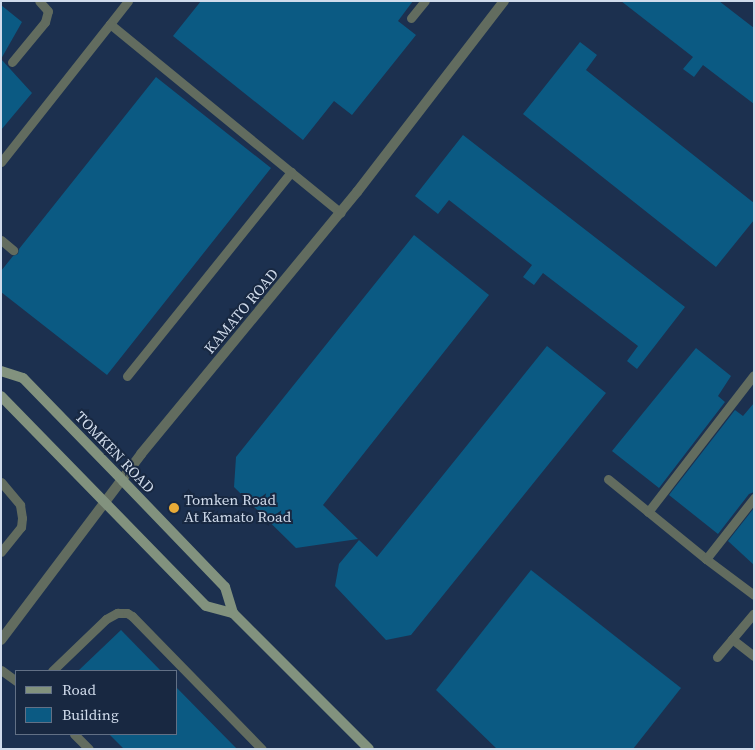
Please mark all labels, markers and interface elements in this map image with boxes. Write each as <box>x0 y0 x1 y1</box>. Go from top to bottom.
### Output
street label: KAMATO ROAD <box>200 265 282 357</box>
street label: TOMKEN ROAD <box>72 408 158 496</box>
place label: Tomken Road At Kamato Road <box>184 490 291 525</box>
marker: Tomken Road At Kamato Road <box>168 502 180 514</box>
legend <box>15 670 178 735</box>
text: Road <box>62 679 96 700</box>
text: Building <box>62 704 119 725</box>

